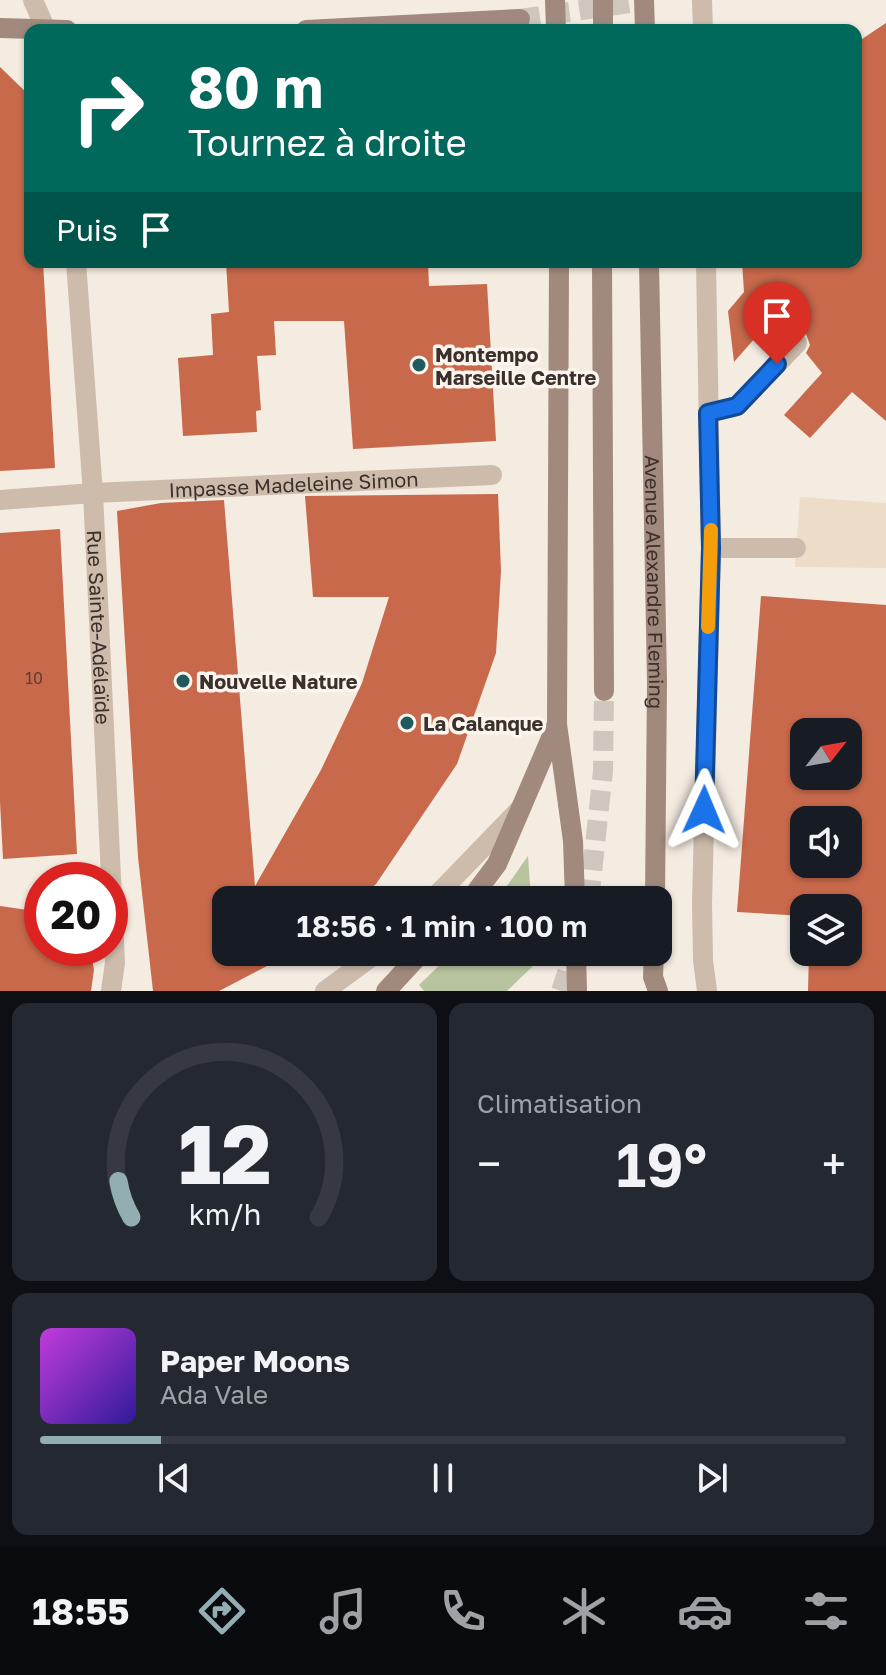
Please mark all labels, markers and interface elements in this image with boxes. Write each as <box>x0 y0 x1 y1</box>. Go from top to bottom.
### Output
text: 80 m <box>188 53 323 120</box>
icon: right <box>56 56 160 160</box>
text: Tournez à droite <box>188 121 467 164</box>
icon: arrive <box>134 208 178 252</box>
text: Puis <box>56 212 118 248</box>
pin <box>743 282 811 364</box>
icon: arrive <box>755 294 799 338</box>
place label: Montempo Marseille Centre <box>435 342 596 389</box>
marker: Montempo Marseille Centre <box>410 356 428 374</box>
street label: Avenue Alexandre Fleming <box>641 455 669 709</box>
street label: Impasse Madeleine Simon <box>168 466 419 502</box>
street label: Rue Sainte-Adélaïde <box>83 529 116 725</box>
house number: 10 <box>25 668 43 688</box>
place label: Nouvelle Nature <box>199 669 358 693</box>
marker: Nouvelle Nature <box>174 672 192 690</box>
place label: La Calanque <box>423 711 544 735</box>
marker: La Calanque <box>398 714 416 732</box>
north arrow <box>790 718 862 790</box>
map controls <box>790 718 862 966</box>
position arrow <box>662 768 746 852</box>
button: sound <box>790 806 862 878</box>
speed limit sign: 20 <box>24 862 128 966</box>
button: layers <box>790 894 862 966</box>
text: 18:56 · 1 min · 100 m <box>297 908 587 944</box>
text: Climatisation <box>477 1088 642 1119</box>
text: 12 <box>178 1102 271 1202</box>
text: 19° <box>616 1128 707 1200</box>
text: − <box>477 1137 501 1190</box>
text: + <box>822 1137 846 1190</box>
text: km/h <box>188 1197 261 1231</box>
text: Paper Moons <box>160 1343 350 1379</box>
text: Ada Vale <box>160 1379 268 1410</box>
icon: previous <box>152 1456 196 1500</box>
icon: pause <box>421 1456 465 1500</box>
icon: next <box>690 1456 734 1500</box>
icon: directions <box>194 1583 250 1639</box>
icon: music <box>315 1583 371 1639</box>
icon: phone <box>435 1583 491 1639</box>
icon: climate <box>556 1583 612 1639</box>
icon: car <box>677 1583 733 1639</box>
icon: filters <box>798 1583 854 1639</box>
text: 18:55 <box>32 1590 129 1633</box>

